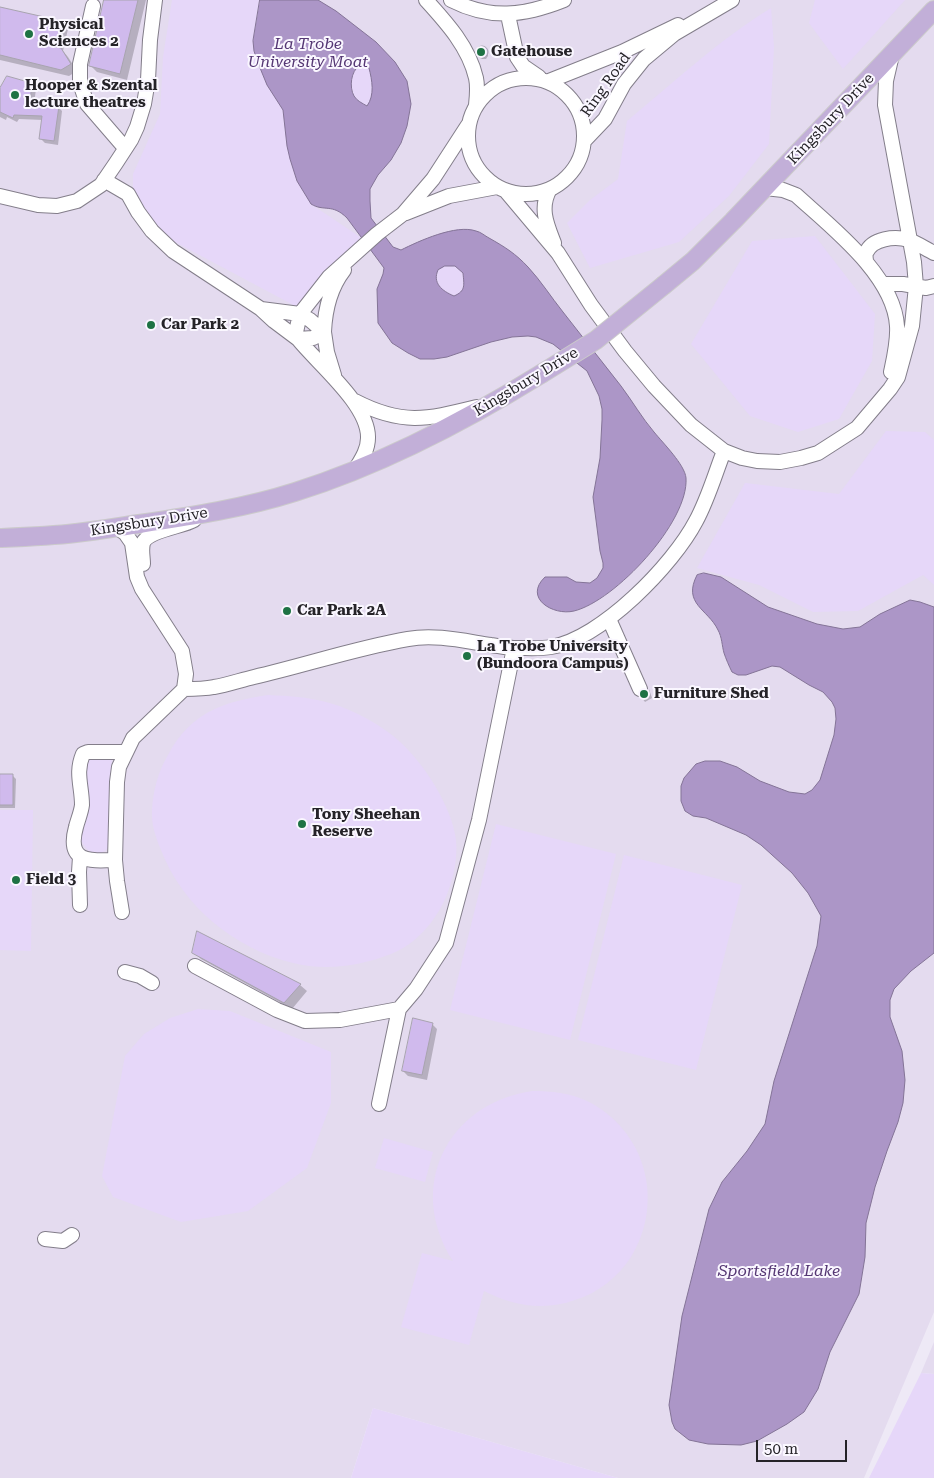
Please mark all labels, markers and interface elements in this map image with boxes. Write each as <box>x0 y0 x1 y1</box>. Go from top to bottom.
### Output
place label: Physical Sciences 2 <box>39 16 119 51</box>
marker: Physical Sciences 2 <box>23 28 35 40</box>
water label: La Trobe University Moat <box>248 34 368 72</box>
place label: Gatehouse <box>491 43 572 61</box>
marker: Gatehouse <box>475 46 487 58</box>
street label: Ring Road <box>577 50 635 120</box>
street label: Kingsbury Drive <box>784 70 878 168</box>
place label: Hooper & Szental lecture theatres <box>25 77 157 112</box>
marker: Hooper & Szental lecture theatres <box>9 89 21 101</box>
place label: Car Park 2 <box>161 316 239 334</box>
marker: Car Park 2 <box>145 319 157 331</box>
street label: Kingsbury Drive <box>471 344 581 420</box>
street label: Kingsbury Drive <box>89 504 209 540</box>
place label: Car Park 2A <box>297 602 386 620</box>
marker: Car Park 2A <box>281 605 293 617</box>
place label: La Trobe University (Bundoora Campus) <box>477 638 629 673</box>
marker: La Trobe University (Bundoora Campus) <box>461 650 473 662</box>
place label: Furniture Shed <box>654 685 769 703</box>
marker: Furniture Shed <box>638 688 650 700</box>
place label: Tony Sheehan Reserve <box>312 806 420 841</box>
marker: Tony Sheehan Reserve <box>296 818 308 830</box>
place label: Field 3 <box>26 871 76 889</box>
marker: Field 3 <box>10 874 22 886</box>
water label: Sportsfield Lake <box>718 1261 840 1281</box>
scale bar <box>759 1430 850 1462</box>
text: 50 m <box>764 1440 798 1458</box>

